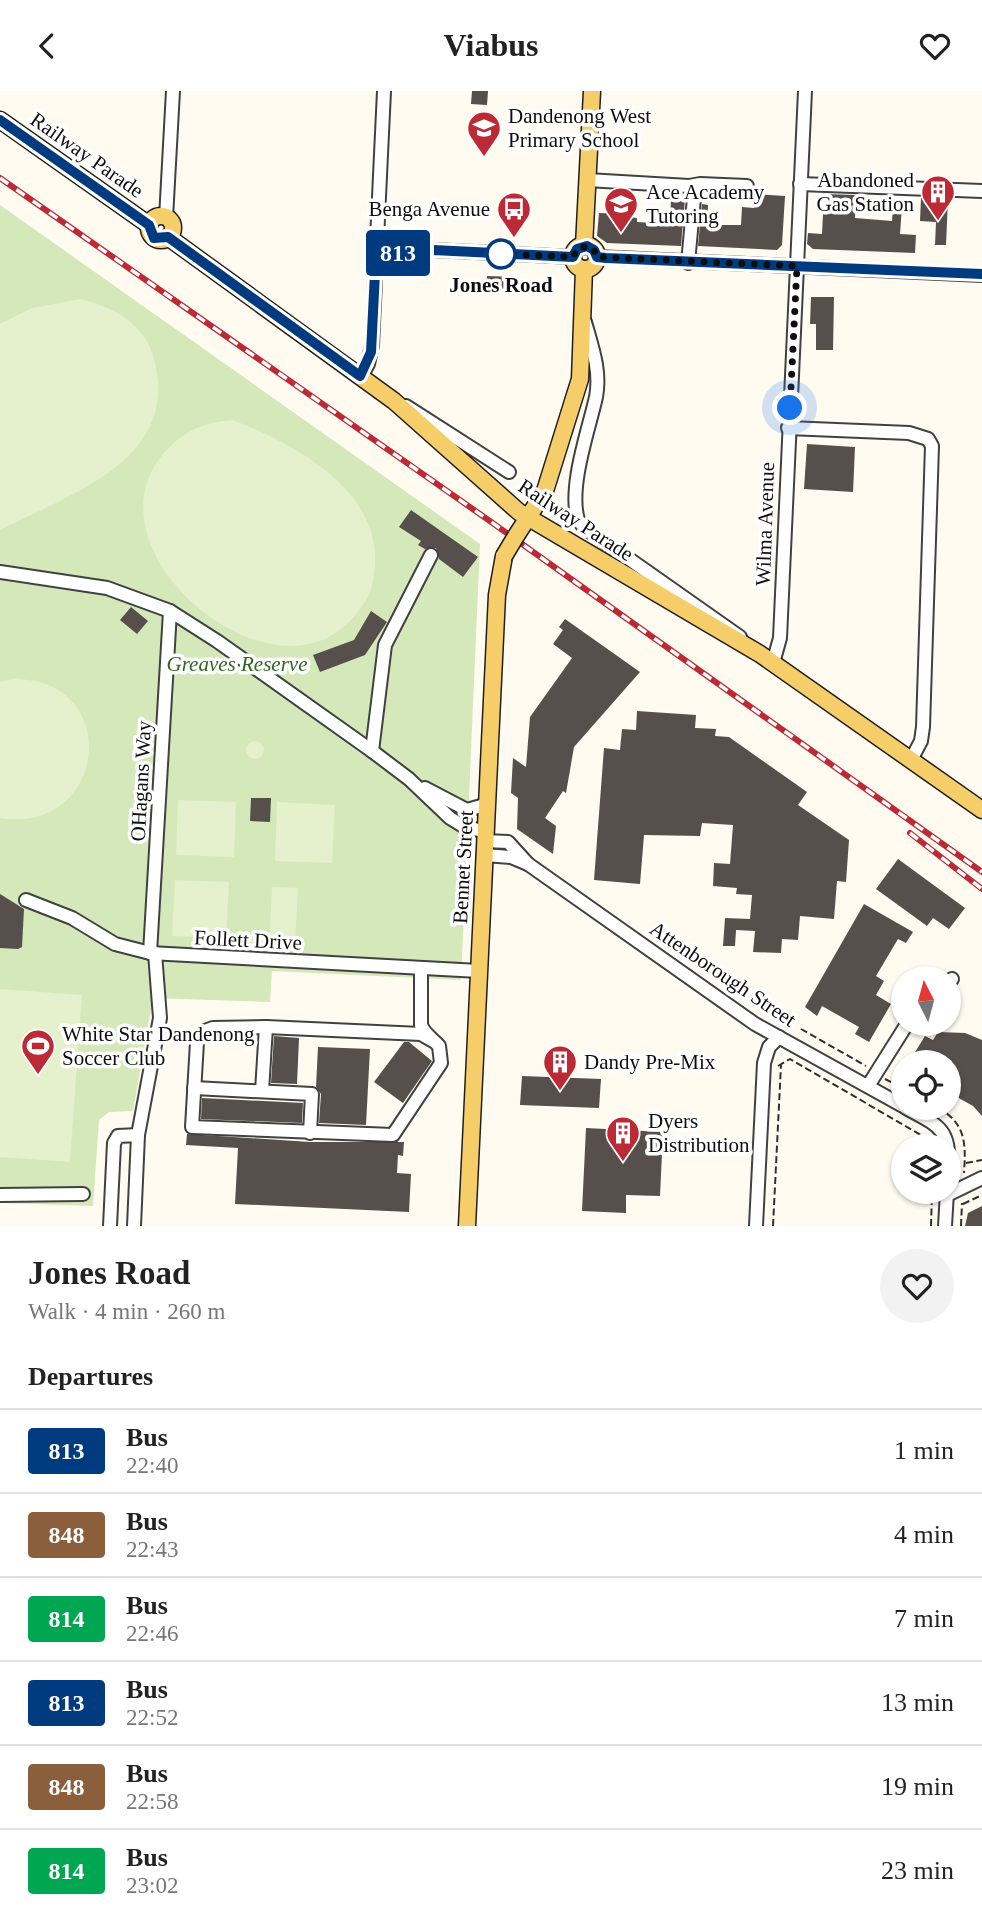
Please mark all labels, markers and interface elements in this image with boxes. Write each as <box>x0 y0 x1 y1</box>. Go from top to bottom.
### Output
icon: back <box>28 27 66 65</box>
text: Viabus <box>444 27 538 63</box>
icon: heart <box>916 27 954 65</box>
place label: Dandenong West Primary School <box>508 104 651 152</box>
street label: Railway Parade <box>26 107 148 203</box>
school or university icon: Dandenong West Primary School <box>465 109 503 158</box>
place label: Abandoned Gas Station <box>817 168 914 216</box>
building icon: Abandoned Gas Station <box>919 173 957 222</box>
place label: Ace Academy Tutoring <box>646 180 765 228</box>
school or university icon: Ace Academy Tutoring <box>602 185 640 234</box>
bus stop icon: Benga Avenue <box>495 190 533 239</box>
place label: Benga Avenue <box>369 197 490 221</box>
line badge: 813 <box>358 230 438 276</box>
marker: Jones Road <box>486 239 516 269</box>
text: 813 <box>380 240 416 266</box>
place label: Jones Road <box>449 273 553 297</box>
your location <box>772 390 807 425</box>
street label: Wilma Avenue <box>751 462 779 586</box>
street label: Railway Parade <box>514 474 638 566</box>
park label: Greaves Reserve <box>167 652 307 676</box>
street label: OHagans Way <box>126 719 156 842</box>
street label: Bennet Street <box>448 809 478 924</box>
street label: Attenborough Street <box>645 916 801 1032</box>
street label: Follett Drive <box>193 925 303 955</box>
north arrow <box>891 966 961 1036</box>
map controls <box>891 966 961 1204</box>
place label: White Star Dandenong Soccer Club <box>62 1022 255 1070</box>
sports icon: White Star Dandenong Soccer Club <box>19 1027 57 1076</box>
building icon: Dandy Pre-Mix <box>541 1043 579 1092</box>
place label: Dandy Pre-Mix <box>584 1050 716 1074</box>
button: locate <box>891 1050 961 1120</box>
place label: Dyers Distribution <box>648 1109 750 1157</box>
building icon: Dyers Distribution <box>604 1114 642 1163</box>
button: layers <box>891 1134 961 1204</box>
button: heart <box>880 1249 954 1323</box>
text: Jones Road <box>28 1255 190 1291</box>
text: Walk · 4 min · 260 m <box>28 1299 225 1324</box>
text: Departures <box>28 1362 153 1391</box>
text: Bus <box>126 1423 168 1452</box>
text: 1 min <box>894 1436 954 1465</box>
text: 813 <box>49 1438 85 1464</box>
text: 22:40 <box>126 1453 178 1478</box>
text: Bus <box>126 1507 168 1536</box>
text: 4 min <box>894 1520 954 1549</box>
text: 848 <box>49 1522 85 1548</box>
text: 22:43 <box>126 1537 178 1562</box>
text: Bus <box>126 1591 168 1620</box>
text: 7 min <box>894 1604 954 1633</box>
text: 814 <box>49 1606 85 1632</box>
text: 22:46 <box>126 1621 178 1646</box>
text: Bus <box>126 1675 168 1704</box>
text: 13 min <box>881 1688 954 1717</box>
text: 813 <box>49 1690 85 1716</box>
text: 22:52 <box>126 1705 178 1730</box>
text: Bus <box>126 1759 168 1788</box>
text: 19 min <box>881 1772 954 1801</box>
text: 848 <box>49 1774 85 1800</box>
text: 22:58 <box>126 1789 178 1814</box>
text: Bus <box>126 1843 168 1872</box>
text: 23 min <box>881 1856 954 1885</box>
text: 814 <box>49 1858 85 1884</box>
text: 23:02 <box>126 1873 178 1898</box>

